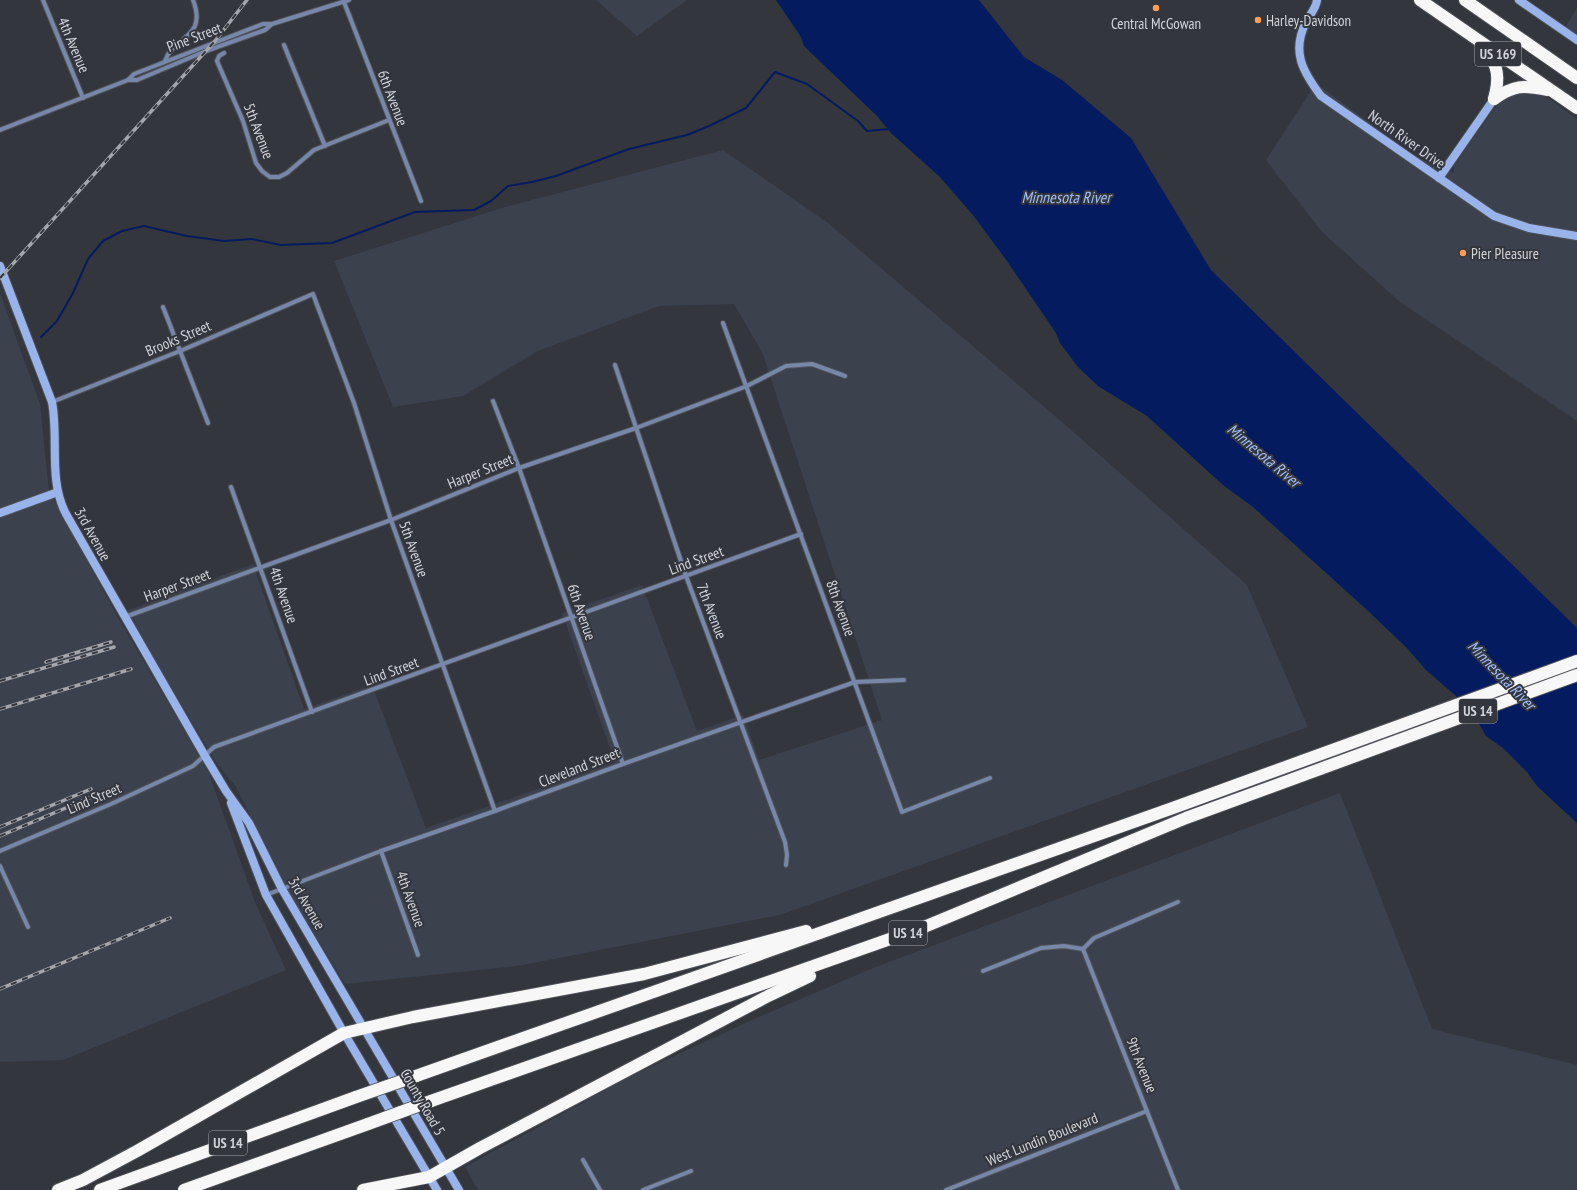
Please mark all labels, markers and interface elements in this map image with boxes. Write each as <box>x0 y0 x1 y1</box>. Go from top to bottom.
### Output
marker: Central McGowan <box>1151 3 1161 13</box>
place label: Harley-Davidson <box>1266 11 1351 30</box>
place label: Central McGowan <box>1111 14 1201 33</box>
street label: 4th Avenue <box>54 15 94 75</box>
marker: Harley-Davidson <box>1253 15 1263 25</box>
street label: Pine Street <box>164 18 224 56</box>
road number: US 169 <box>1475 42 1521 66</box>
street label: 6th Avenue <box>374 67 412 129</box>
street label: 5th Avenue <box>240 100 278 162</box>
street label: North River Drive <box>1365 105 1449 173</box>
water label: Minnesota River <box>1021 187 1113 207</box>
place label: Pier Pleasure <box>1471 244 1539 263</box>
marker: Pier Pleasure <box>1458 248 1468 258</box>
street label: Brooks Street <box>142 316 214 360</box>
water label: Minnesota River <box>1223 419 1307 493</box>
street label: Harper Street <box>444 449 516 493</box>
street label: 3rd Avenue <box>71 504 115 564</box>
street label: 5th Avenue <box>395 518 433 580</box>
street label: Lind Street <box>666 541 726 579</box>
street label: Harper Street <box>141 564 213 606</box>
street label: 4th Avenue <box>266 564 302 626</box>
street label: 8th Avenue <box>822 577 860 639</box>
street label: 7th Avenue <box>693 580 731 642</box>
street label: 6th Avenue <box>564 581 600 643</box>
water label: Minnesota River <box>1464 636 1542 716</box>
street label: Lind Street <box>361 652 421 690</box>
road number: US 14 <box>1459 699 1497 723</box>
street label: Cleveland Street <box>536 743 622 791</box>
street label: Lind Street <box>64 778 124 818</box>
street label: 4th Avenue <box>392 868 430 930</box>
street label: 3rd Avenue <box>284 873 330 933</box>
road number: US 14 <box>889 921 927 945</box>
street label: 9th Avenue <box>1122 1034 1162 1096</box>
street label: County Road 5 <box>396 1065 450 1139</box>
street label: West Lundin Boulevard <box>983 1108 1101 1170</box>
road number: US 14 <box>209 1131 247 1155</box>

